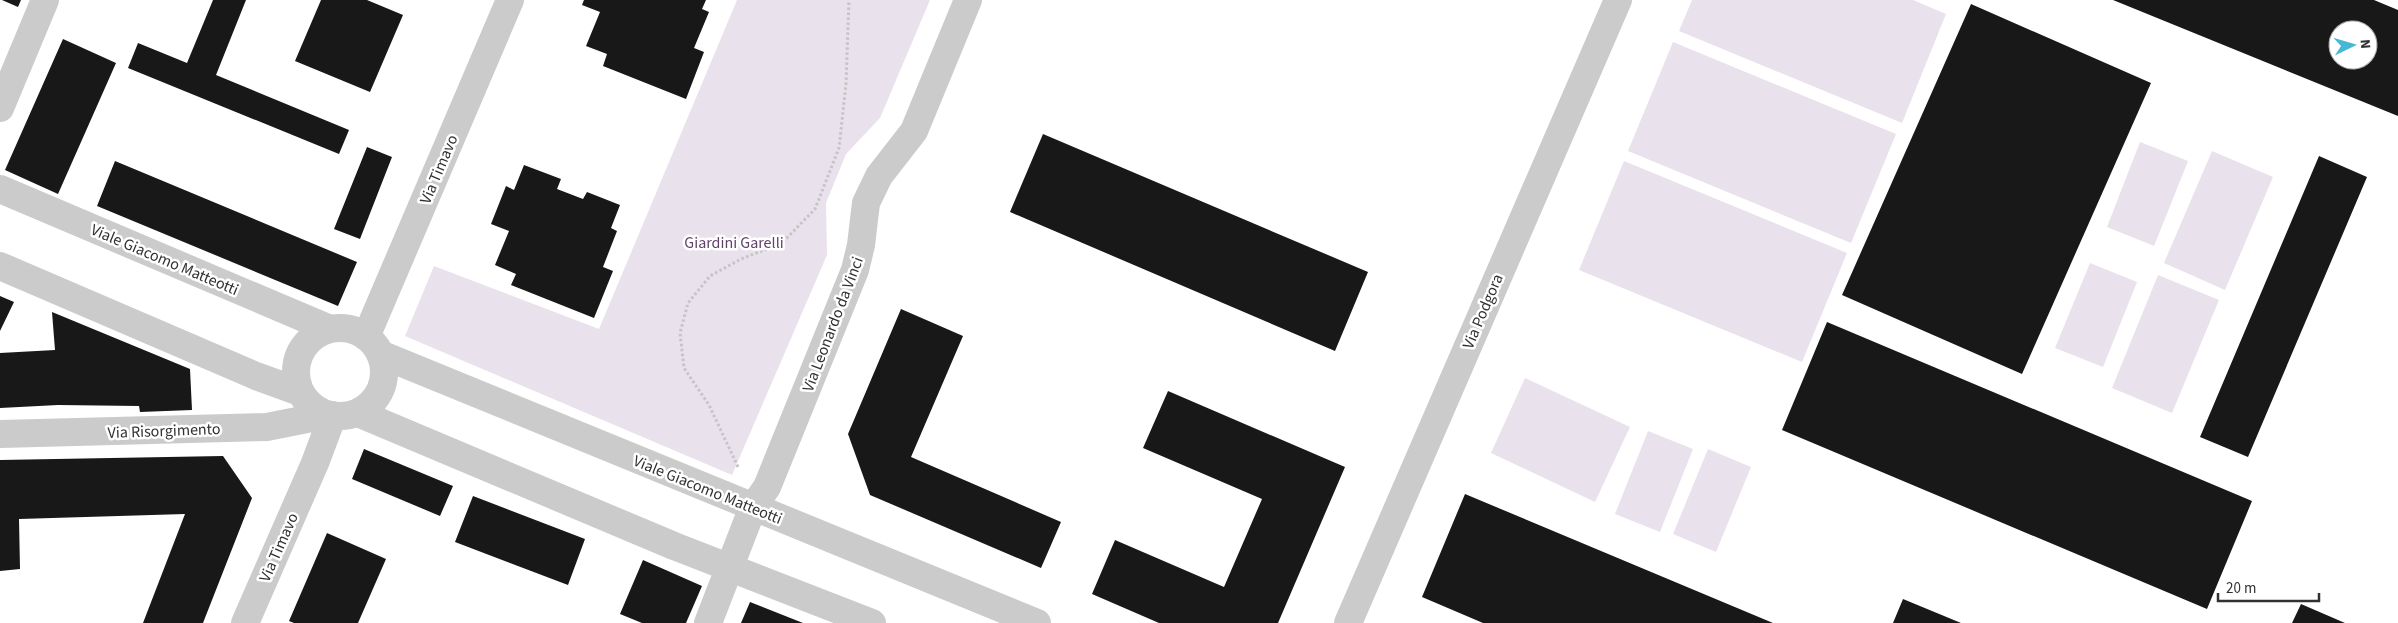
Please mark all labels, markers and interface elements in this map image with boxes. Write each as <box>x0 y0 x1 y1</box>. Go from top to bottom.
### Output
north arrow <box>2328 20 2378 70</box>
text: N <box>2355 38 2375 49</box>
street label: Via Timavo <box>414 131 463 207</box>
street label: Viale Giacomo Matteotti <box>87 219 242 301</box>
park label: Giardini Garelli <box>684 232 784 254</box>
street label: Via Leonardo da Vinci <box>797 254 869 395</box>
street label: Via Podgora <box>1457 271 1509 352</box>
street label: Via Risorgimento <box>107 418 221 444</box>
street label: Viale Giacomo Matteotti <box>630 450 785 530</box>
street label: Via Timavo <box>254 509 304 585</box>
scale bar <box>2218 570 2319 602</box>
text: 20 m <box>2226 578 2256 599</box>

